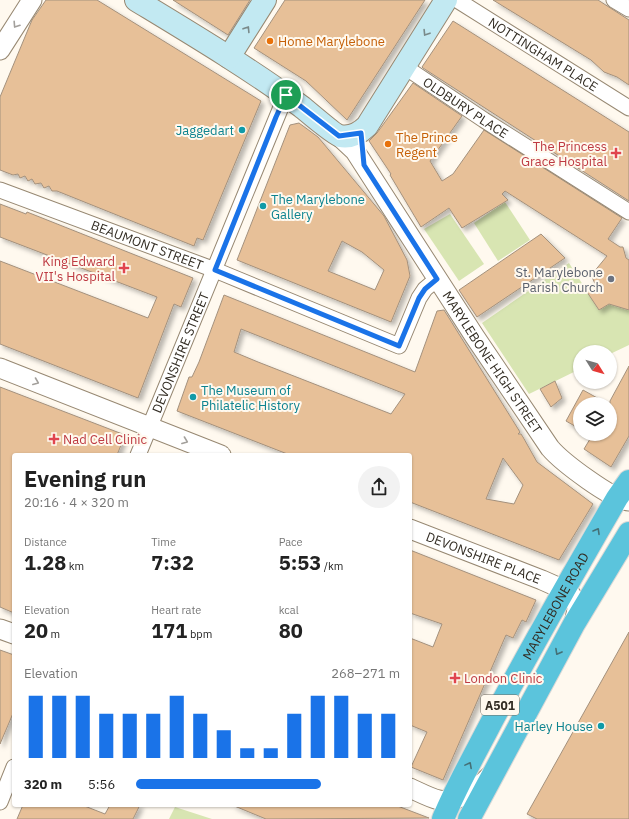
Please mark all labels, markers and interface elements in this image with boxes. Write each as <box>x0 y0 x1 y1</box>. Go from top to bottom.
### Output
street label: NOTTINGHAM PLACE <box>485 13 601 95</box>
one-way arrow <box>13 21 21 28</box>
one-way arrow <box>242 26 249 33</box>
one-way arrow <box>423 29 430 36</box>
place label: Home Marylebone <box>278 33 385 50</box>
marker: Home Marylebone <box>265 36 275 46</box>
street label: OLDBURY PLACE <box>420 73 512 142</box>
pin <box>269 78 303 112</box>
icon: arrive <box>275 84 297 106</box>
place label: Jaggedart <box>176 122 234 139</box>
marker: Jaggedart <box>237 125 247 135</box>
place label: The Prince Regent <box>396 129 458 161</box>
place label: The Princess Grace Hospital <box>521 138 607 170</box>
marker: The Prince Regent <box>383 139 393 149</box>
marker: The Princess Grace Hospital <box>610 147 622 159</box>
place label: The Marylebone Gallery <box>271 191 365 223</box>
marker: The Marylebone Gallery <box>258 201 268 211</box>
street label: BEAUMONT STREET <box>89 216 206 274</box>
place label: King Edward VII's Hospital <box>36 253 115 285</box>
marker: King Edward VII's Hospital <box>118 262 130 274</box>
place label: St. Marylebone Parish Church <box>515 264 603 296</box>
marker: St. Marylebone Parish Church <box>606 274 616 284</box>
street label: MARYLEBONE HIGH STREET <box>439 288 547 437</box>
street label: DEVONSHIRE STREET <box>148 289 213 415</box>
north arrow <box>573 345 617 389</box>
map controls <box>573 345 617 441</box>
one-way arrow <box>33 378 40 386</box>
place label: The Museum of Philatelic History <box>201 382 300 414</box>
marker: The Museum of Philatelic History <box>188 392 198 402</box>
button: layers <box>573 397 617 441</box>
place label: Nad Cell Clinic <box>63 431 148 448</box>
marker: Nad Cell Clinic <box>48 433 60 445</box>
one-way arrow <box>181 436 189 444</box>
text: Evening run <box>24 464 146 493</box>
button: share <box>358 466 400 508</box>
text: 20:16 · 4 × 320 m <box>24 494 129 511</box>
street label: DEVONSHIRE PLACE <box>424 528 544 587</box>
one-way arrow <box>593 528 600 535</box>
text: Distance <box>24 535 67 549</box>
text: Time <box>151 535 176 549</box>
text: Pace <box>279 535 303 549</box>
text: 1.28 <box>24 549 66 576</box>
text: 7:32 <box>151 549 194 576</box>
text: 5:53 <box>279 549 321 576</box>
street label: MARYLEBONE ROAD <box>518 549 592 663</box>
text: km <box>66 559 84 573</box>
text: /km <box>321 559 343 573</box>
text: Elevation <box>24 603 70 617</box>
text: Heart rate <box>151 603 201 617</box>
text: kcal <box>279 603 299 617</box>
text: 20 <box>24 617 48 644</box>
text: 171 <box>151 617 187 644</box>
text: 80 <box>279 617 303 644</box>
text: m <box>48 627 60 641</box>
text: bpm <box>187 627 212 641</box>
one-way arrow <box>556 648 563 656</box>
text: Elevation <box>24 665 78 682</box>
text: 268–271 m <box>331 665 400 682</box>
place label: London Clinic <box>464 670 543 687</box>
marker: London Clinic <box>449 672 461 684</box>
road number: A501 <box>481 695 519 715</box>
place label: Harley House <box>515 718 593 735</box>
marker: Harley House <box>596 721 606 731</box>
one-way arrow <box>464 762 472 770</box>
text: 320 m <box>24 776 62 793</box>
text: 5:56 <box>88 776 115 793</box>

